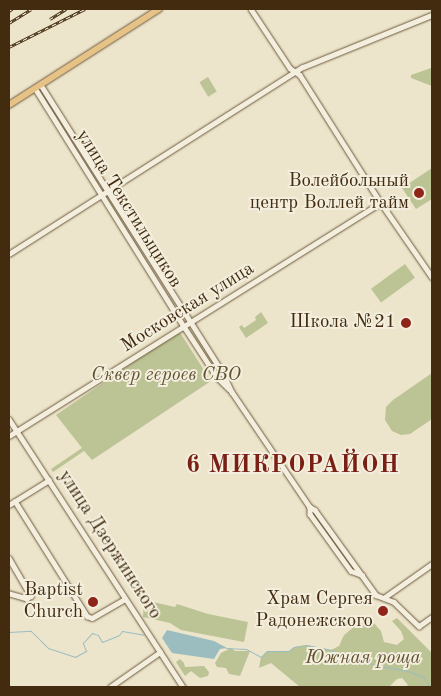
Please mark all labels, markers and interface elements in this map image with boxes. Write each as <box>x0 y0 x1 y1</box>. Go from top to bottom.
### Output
street label: улица Текстильщиков <box>70 126 186 292</box>
place label: Волейбольный центр Воллей тайм <box>250 171 409 215</box>
marker: Волейбольный центр Воллей тайм <box>413 187 425 199</box>
street label: Московская улица <box>117 258 259 358</box>
place label: Школа №21 <box>289 312 396 334</box>
marker: Школа №21 <box>400 317 412 329</box>
park label: Сквер героев СВО <box>91 365 241 387</box>
district label: 6 МИКРОРАЙОН <box>184 453 402 481</box>
street label: улица Дзержинского <box>52 466 166 624</box>
place label: Baptist Church <box>23 580 83 624</box>
place label: Храм Сергея Радонежского <box>255 589 373 633</box>
marker: Baptist Church <box>87 596 99 608</box>
marker: Храм Сергея Радонежского <box>377 605 389 617</box>
park label: Южная роща <box>305 648 421 670</box>

